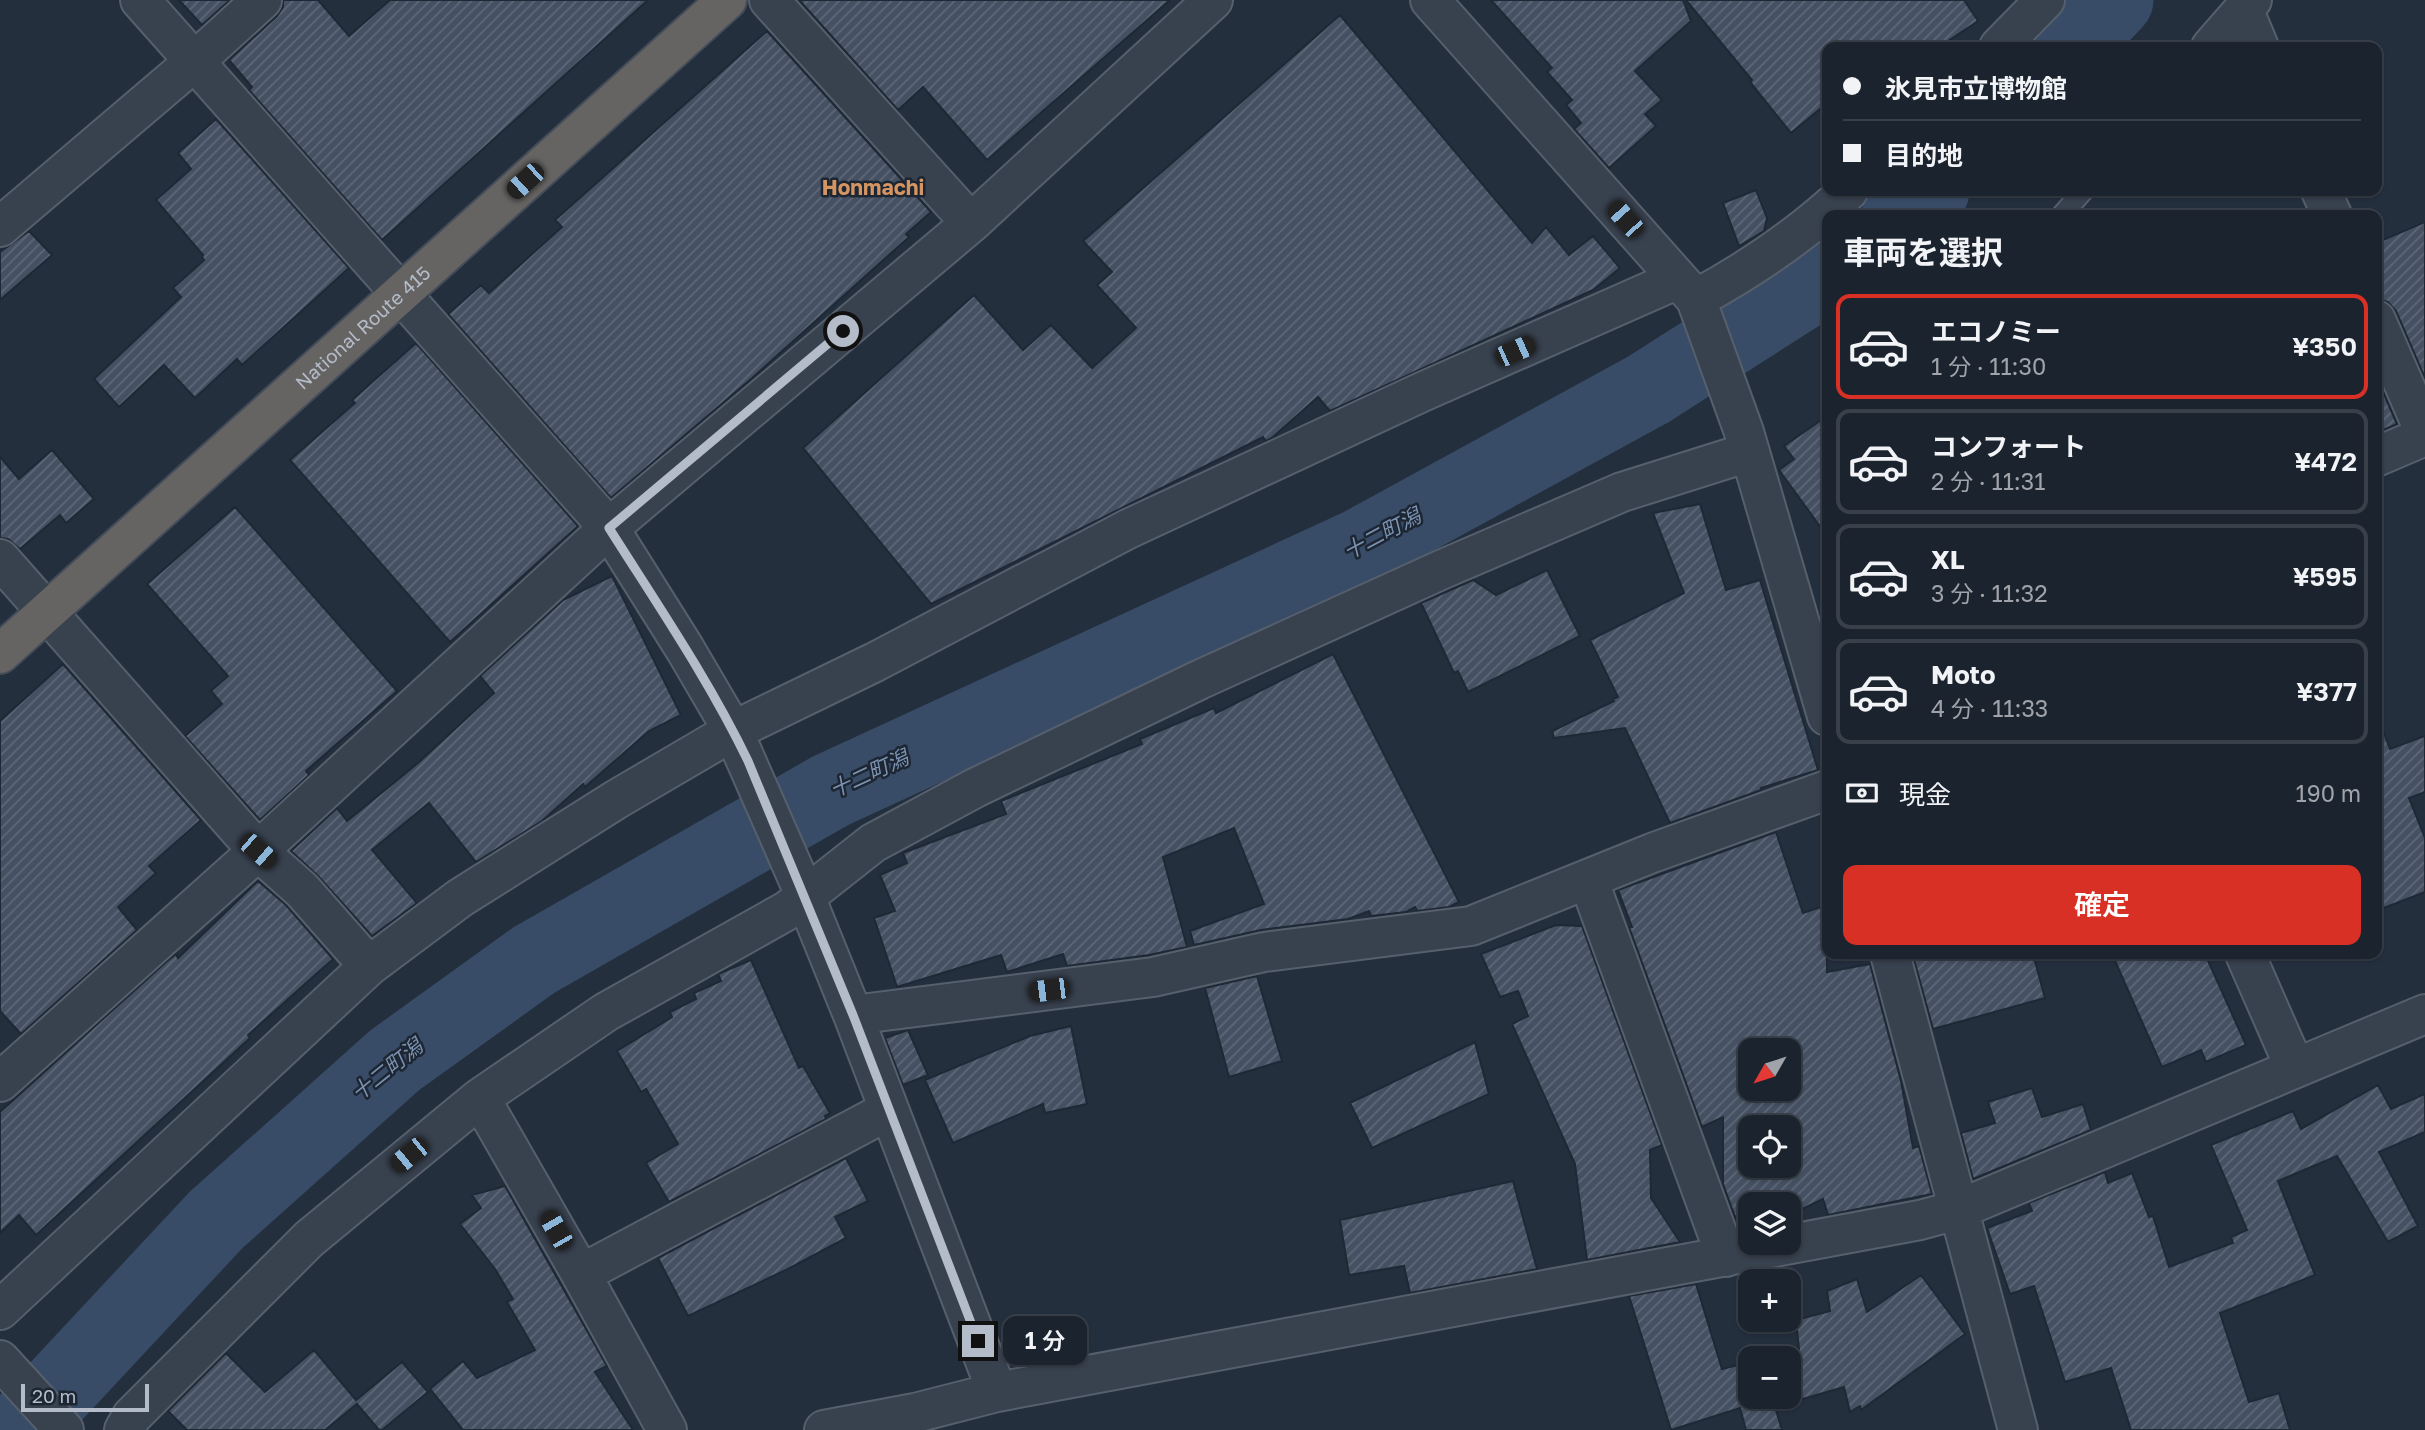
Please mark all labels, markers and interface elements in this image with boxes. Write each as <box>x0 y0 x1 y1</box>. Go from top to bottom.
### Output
text: 氷見市立博物館 <box>1885 73 2067 104</box>
text: 目的地 <box>1885 140 1963 171</box>
car <box>503 159 548 203</box>
district label: Honmachi <box>822 174 924 200</box>
car <box>1604 196 1647 242</box>
text: 車両を選択 <box>1843 233 2003 271</box>
street label: National Route 415 <box>290 261 435 394</box>
route start <box>827 315 859 347</box>
icon: car <box>1847 315 1910 378</box>
text: エコノミー <box>1931 316 2061 347</box>
text: ¥350 <box>2292 331 2357 362</box>
car <box>1492 333 1539 369</box>
text: 1 分 · 11:30 <box>1931 352 2046 380</box>
icon: car <box>1847 430 1910 493</box>
text: コンフォート <box>1931 431 2086 462</box>
text: ¥472 <box>2294 446 2357 477</box>
text: 2 分 · 11:31 <box>1931 467 2045 495</box>
water label: 十二町潟 <box>1338 501 1427 564</box>
text: XL <box>1931 544 1965 575</box>
icon: car <box>1847 545 1910 608</box>
text: ¥595 <box>2293 561 2357 592</box>
text: 3 分 · 11:32 <box>1931 579 2048 607</box>
text: Moto <box>1931 659 1996 690</box>
icon: car <box>1847 660 1910 723</box>
text: ¥377 <box>2296 676 2357 707</box>
text: 4 分 · 11:33 <box>1931 694 2048 722</box>
water label: 十二町潟 <box>825 742 915 803</box>
icon: cash <box>1843 774 1881 812</box>
text: 現金 <box>1899 779 1951 810</box>
text: 190 m <box>2296 779 2361 807</box>
car <box>236 829 281 873</box>
button: 確定 <box>1843 865 2361 945</box>
car <box>1027 977 1072 1003</box>
water label: 十二町潟 <box>346 1031 430 1106</box>
north arrow <box>1738 1038 1801 1101</box>
map controls <box>1738 1038 1801 1409</box>
button: locate <box>1738 1115 1801 1178</box>
car <box>387 1134 432 1176</box>
button: layers <box>1738 1192 1801 1255</box>
car <box>537 1207 576 1253</box>
button: + <box>1738 1269 1801 1332</box>
callout: 1 分 <box>1002 1316 1086 1366</box>
route end <box>962 1325 994 1357</box>
text: 1 分 <box>1025 1326 1065 1354</box>
button: − <box>1738 1346 1801 1409</box>
scale bar <box>21 1381 149 1413</box>
text: 20 m <box>32 1384 76 1407</box>

